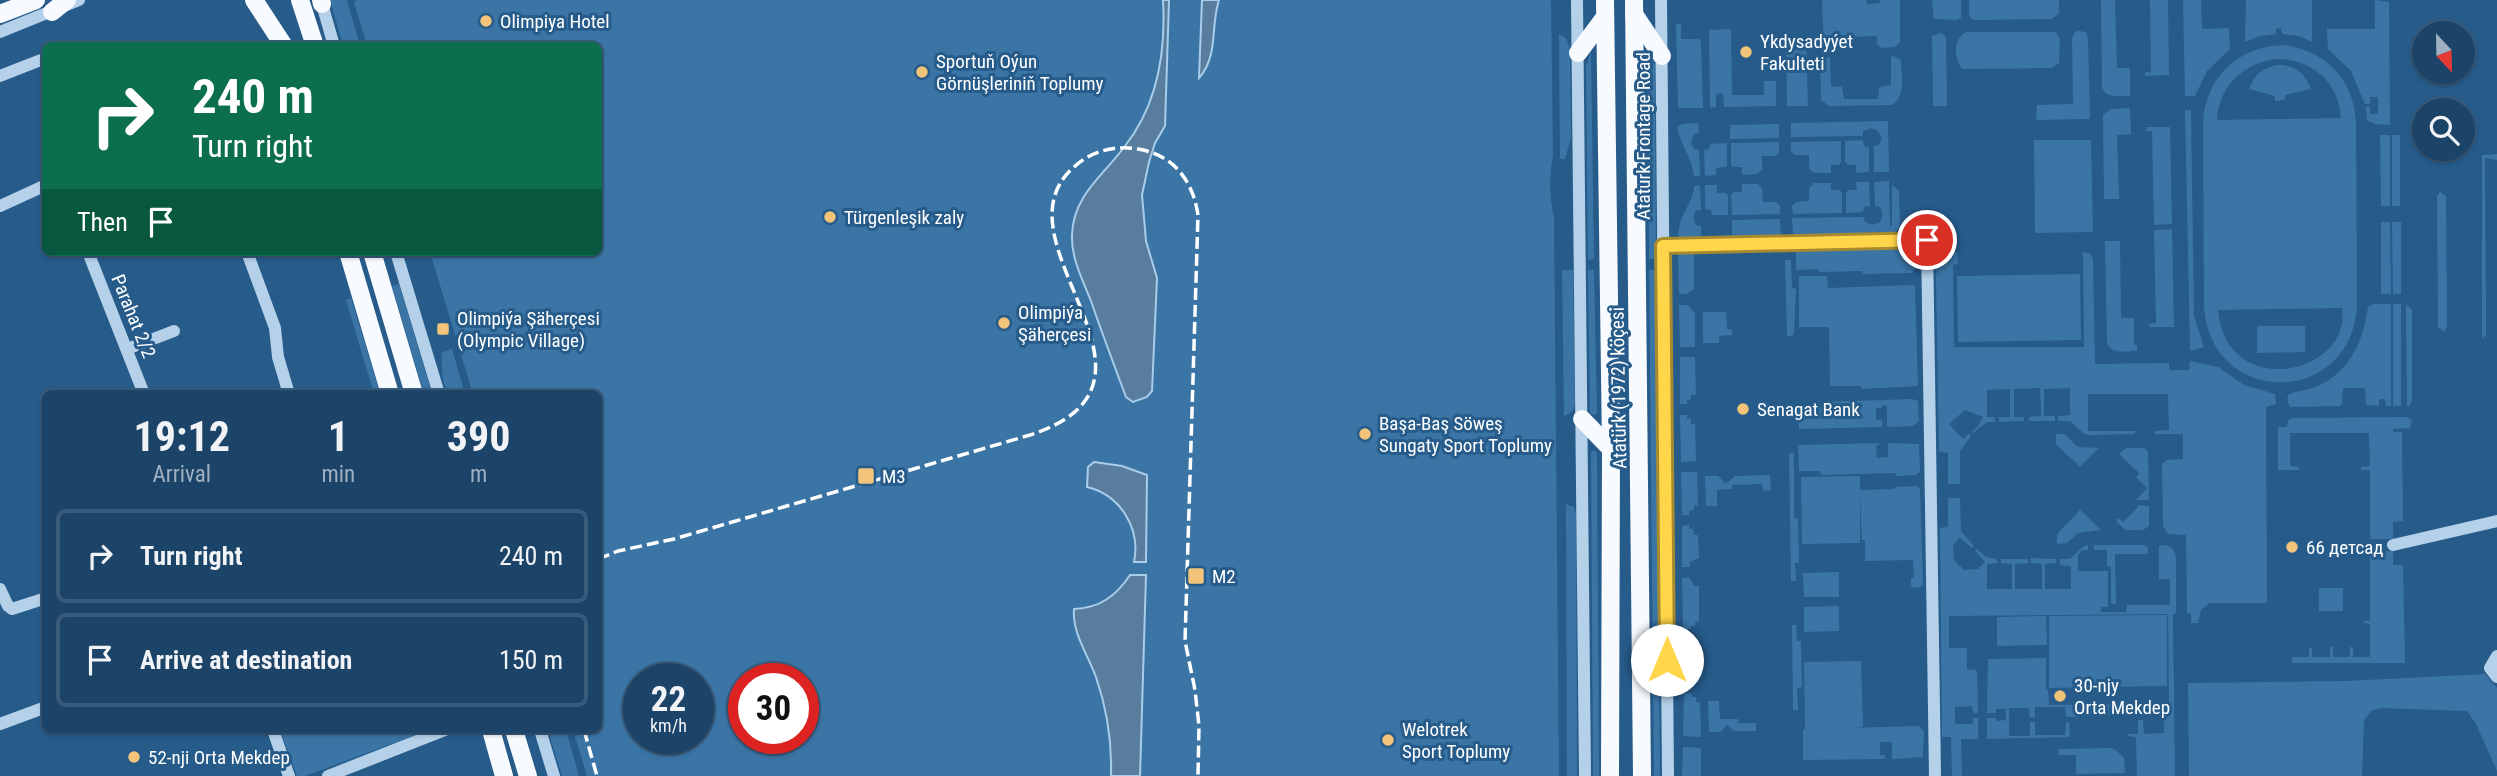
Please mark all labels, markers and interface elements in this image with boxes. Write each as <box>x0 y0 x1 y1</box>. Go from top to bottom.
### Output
place label: Olimpiya Hotel <box>500 10 610 33</box>
marker: Olimpiya Hotel <box>478 13 494 29</box>
north arrow <box>2412 21 2474 84</box>
map controls <box>2412 21 2475 161</box>
place label: Ykdysadyýet Fakulteti <box>1760 30 1853 75</box>
marker: Ykdysadyýet Fakulteti <box>1738 44 1754 60</box>
place label: Sportuň Oýun Görnüşleriniň Toplumy <box>936 50 1104 95</box>
street label: Ataturk Frontage Road <box>1632 52 1655 220</box>
marker: Sportuň Oýun Görnüşleriniň Toplumy <box>914 64 930 80</box>
text: 240 m <box>192 68 314 125</box>
icon: right <box>77 70 168 161</box>
button: search <box>2412 98 2475 161</box>
text: Turn right <box>192 127 313 165</box>
icon: arrive <box>142 203 180 241</box>
place label: Türgenleşik zaly <box>844 206 964 229</box>
text: Then <box>77 207 128 237</box>
marker: Türgenleşik zaly <box>822 209 838 225</box>
pin <box>1897 210 1957 270</box>
icon: arrive <box>1908 221 1946 259</box>
street label: Parahat 2/2 <box>106 271 161 361</box>
place label: Olimpiýa Şäherçesi <box>1018 301 1091 346</box>
place label: Olimpiýa Şäherçesi (Olympic Village) <box>457 307 600 352</box>
street label: Atatürk (1972) köçesi <box>1606 307 1631 469</box>
marker: Olimpiýa Şäherçesi <box>996 315 1012 331</box>
marker: Olimpiýa Şäherçesi (Olympic Village) <box>435 321 451 337</box>
place label: Senagat Bank <box>1757 398 1860 421</box>
marker: Senagat Bank <box>1735 401 1751 417</box>
text: 19:12 <box>134 412 230 461</box>
text: 1 <box>328 412 349 461</box>
text: 390 <box>447 412 510 461</box>
place label: Başa-Baş Söweş Sungaty Sport Toplumy <box>1379 412 1552 457</box>
marker: Başa-Baş Söweş Sungaty Sport Toplumy <box>1357 426 1373 442</box>
text: Arrival <box>152 461 211 488</box>
text: min <box>321 461 355 488</box>
text: m <box>470 461 487 488</box>
place label: M3 <box>882 465 906 488</box>
marker: M3 <box>856 466 876 486</box>
place label: 66 детсад <box>2306 536 2384 559</box>
icon: right <box>81 537 119 575</box>
marker: 66 детсад <box>2284 539 2300 555</box>
text: Turn right <box>140 541 242 571</box>
text: 240 m <box>499 541 563 571</box>
place label: M2 <box>1212 565 1236 588</box>
marker: M2 <box>1186 566 1206 586</box>
position arrow <box>1630 623 1704 697</box>
icon: arrive <box>81 641 119 679</box>
text: Arrive at destination <box>140 645 352 675</box>
text: 150 m <box>499 645 563 675</box>
speed limit sign: 30 <box>728 663 819 754</box>
place label: 30-njy Orta Mekdep <box>2074 674 2170 719</box>
text: 22 <box>651 679 686 720</box>
marker: 30-njy Orta Mekdep <box>2052 688 2068 704</box>
text: km/h <box>650 715 687 736</box>
place label: Welotrek Sport Toplumy <box>1402 718 1510 763</box>
marker: Welotrek Sport Toplumy <box>1380 732 1396 748</box>
place label: 52-nji Orta Mekdep <box>148 746 290 769</box>
marker: 52-nji Orta Mekdep <box>126 749 142 765</box>

